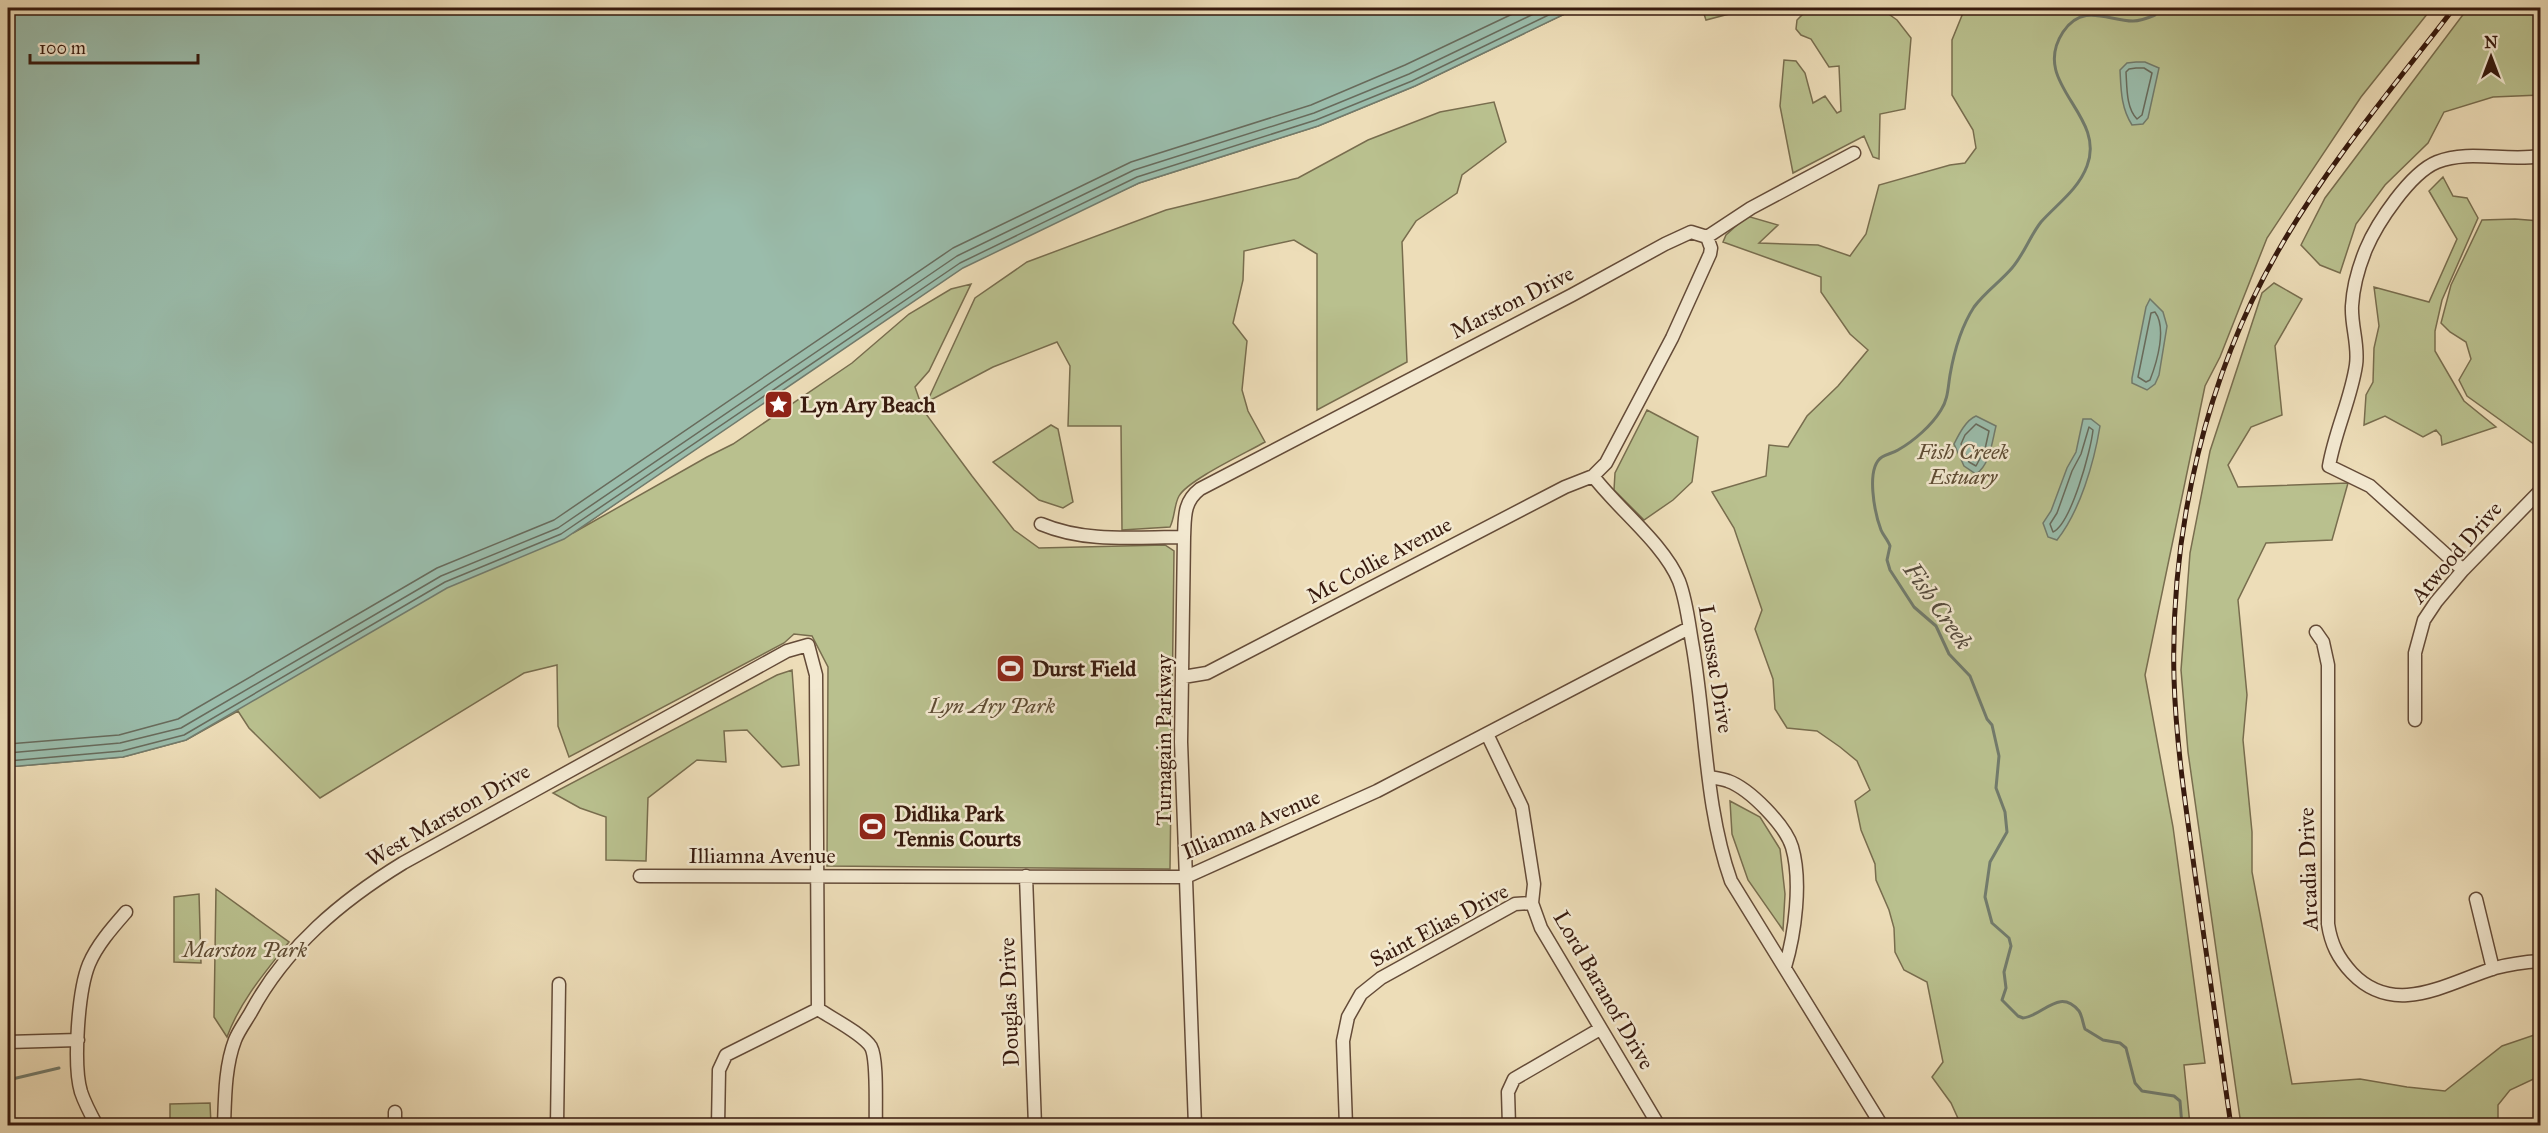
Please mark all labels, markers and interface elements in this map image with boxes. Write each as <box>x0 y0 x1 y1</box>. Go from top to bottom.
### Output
scale bar <box>30 27 198 65</box>
north arrow <box>2461 27 2521 87</box>
text: N <box>2484 33 2498 52</box>
text: 100 m <box>39 37 86 59</box>
street label: Marston Drive <box>1446 259 1578 345</box>
place icon: Lyn Ary Beach <box>763 388 795 420</box>
place label: Lyn Ary Beach <box>800 391 936 418</box>
park label: Fish Creek Estuary <box>1916 438 2009 490</box>
street label: Atwood Drive <box>2404 496 2507 609</box>
street label: Mc Collie Avenue <box>1302 510 1456 610</box>
water label: Fish Creek <box>1896 556 1979 656</box>
street label: Loussac Drive <box>1693 603 1739 735</box>
sports icon: Durst Field <box>995 652 1027 684</box>
street label: Turnagain Parkway <box>1150 654 1177 826</box>
place label: Durst Field <box>1032 655 1137 682</box>
park label: Lyn Ary Park <box>928 692 1056 719</box>
street label: West Marston Drive <box>361 757 535 873</box>
street label: Illiamna Avenue <box>1178 783 1324 865</box>
place label: Didlika Park Tennis Courts <box>893 800 1021 852</box>
street label: Arcadia Drive <box>2292 807 2324 932</box>
sports icon: Didlika Park Tennis Courts <box>857 810 889 842</box>
street label: Illiamna Avenue <box>688 842 836 869</box>
street label: Saint Elias Drive <box>1365 877 1513 973</box>
street label: Lord Baranof Drive <box>1548 906 1660 1074</box>
park label: Marston Park <box>181 936 307 963</box>
street label: Douglas Drive <box>993 937 1025 1067</box>

